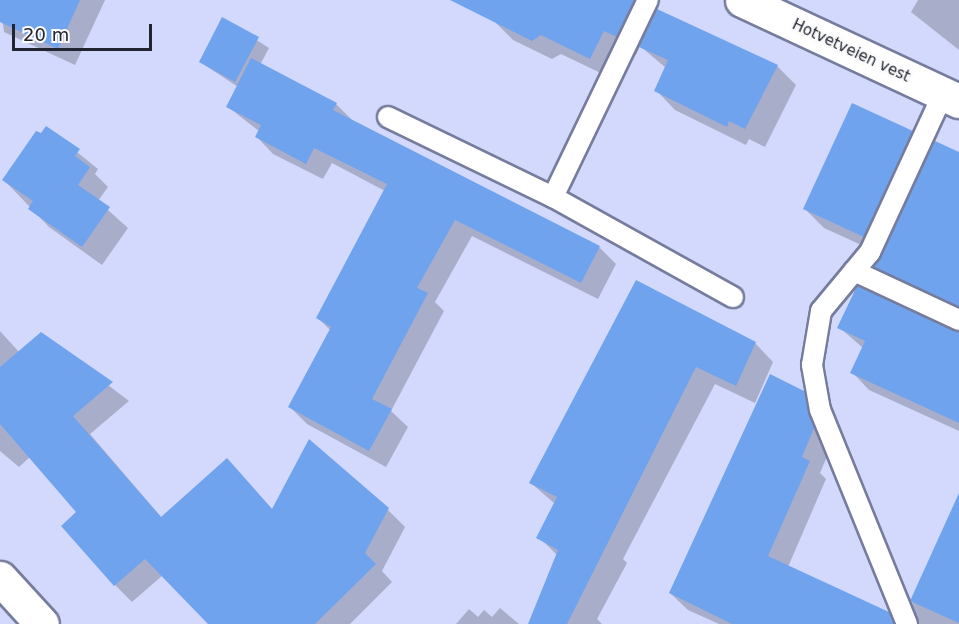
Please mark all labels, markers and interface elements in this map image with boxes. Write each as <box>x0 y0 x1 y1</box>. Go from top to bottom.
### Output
scale bar <box>15 12 154 50</box>
street label: Hotvetveien vest <box>789 16 913 86</box>
text: 20 m <box>23 24 69 45</box>

